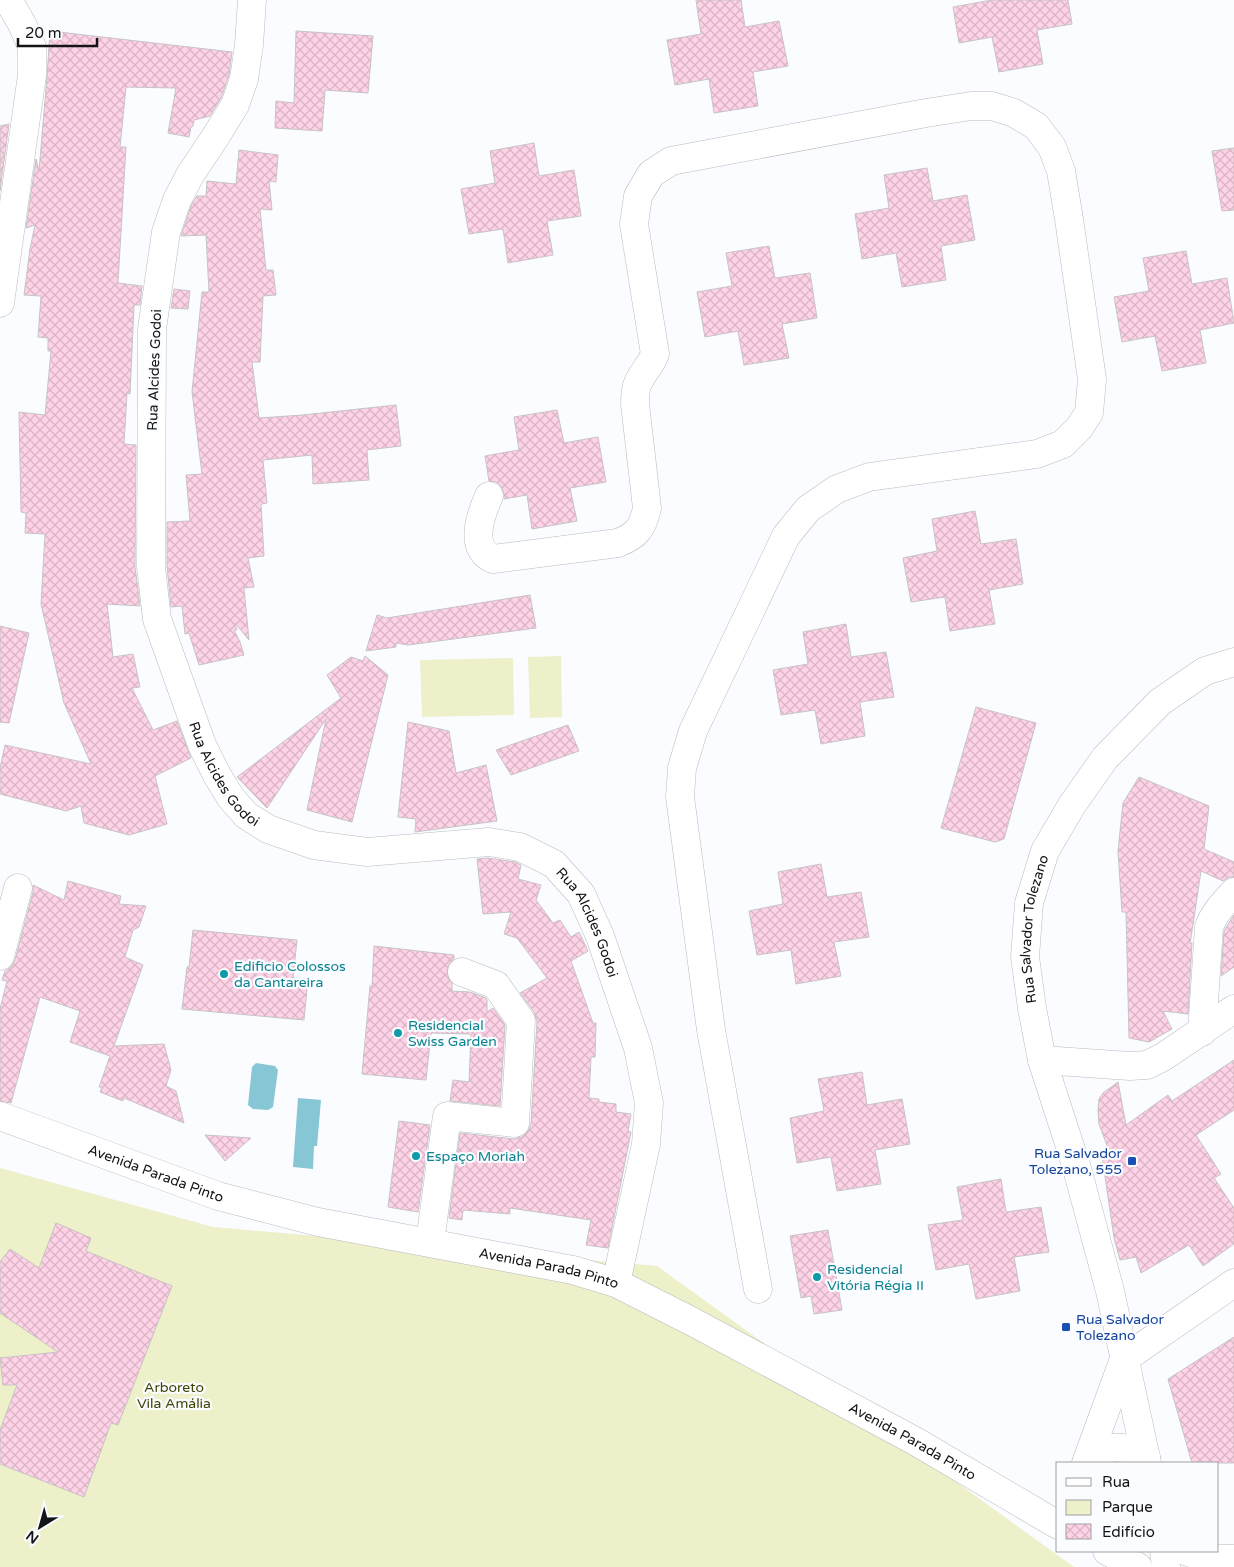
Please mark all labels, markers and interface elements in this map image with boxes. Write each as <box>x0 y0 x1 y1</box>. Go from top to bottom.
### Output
scale bar <box>18 15 96 47</box>
text: 20 m <box>25 24 62 42</box>
street label: Rua Alcides Godoi <box>144 309 165 431</box>
street label: Rua Alcides Godoi <box>185 719 263 830</box>
street label: Rua Salvador Tolezano <box>1017 853 1052 1004</box>
street label: Rua Alcides Godoi <box>552 864 621 980</box>
place label: Edificio Colossos da Cantareira <box>234 958 346 991</box>
marker: Edificio Colossos da Cantareira <box>218 968 230 980</box>
place label: Residencial Swiss Garden <box>408 1017 497 1050</box>
marker: Residencial Swiss Garden <box>392 1027 404 1039</box>
street label: Avenida Parada Pinto <box>86 1141 225 1206</box>
place label: Rua Salvador Tolezano, 555 <box>1029 1145 1123 1178</box>
place label: Espaço Moriah <box>426 1148 525 1165</box>
marker: Espaço Moriah <box>410 1150 422 1162</box>
marker: Rua Salvador Tolezano, 555 <box>1126 1155 1138 1167</box>
street label: Avenida Parada Pinto <box>477 1244 621 1292</box>
place label: Residencial Vitória Régia II <box>827 1261 924 1294</box>
marker: Residencial Vitória Régia II <box>811 1271 823 1283</box>
place label: Rua Salvador Tolezano <box>1076 1311 1165 1344</box>
marker: Rua Salvador Tolezano <box>1060 1321 1072 1333</box>
park label: Arboreto Vila Amália <box>137 1379 211 1412</box>
street label: Avenida Parada Pinto <box>846 1399 979 1484</box>
legend <box>1056 1462 1219 1552</box>
text: Rua <box>1102 1473 1130 1491</box>
text: Parque <box>1102 1498 1153 1516</box>
north arrow <box>15 1502 65 1552</box>
text: Edifício <box>1102 1523 1155 1541</box>
text: N <box>23 1527 42 1547</box>

